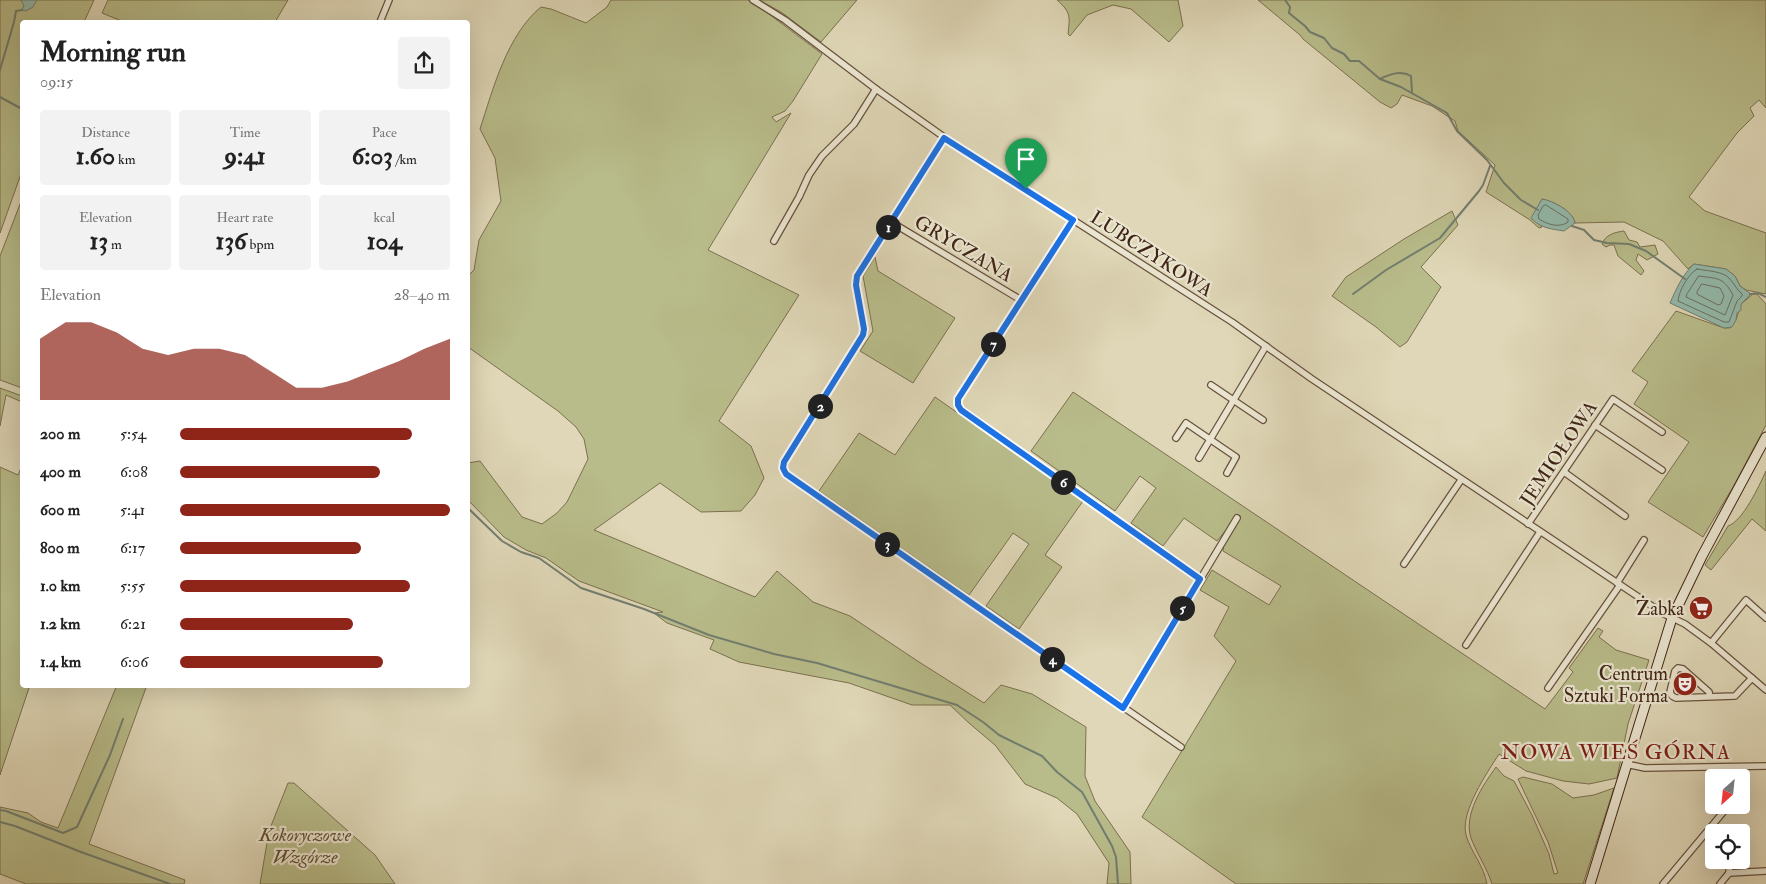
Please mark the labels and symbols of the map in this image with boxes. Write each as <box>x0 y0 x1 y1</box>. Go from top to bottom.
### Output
pin <box>1005 138 1047 189</box>
street label: LUBCZYKOWA <box>1086 205 1217 302</box>
street label: GRYCZANA <box>910 210 1017 288</box>
pin: 1 <box>876 214 900 240</box>
pin: 7 <box>980 332 1006 356</box>
pin: 2 <box>808 394 832 418</box>
street label: JEMIOŁOWA <box>1514 396 1603 512</box>
pin: 6 <box>1050 470 1076 494</box>
pin: 3 <box>874 532 900 556</box>
place label: Żabka <box>1636 595 1684 621</box>
supermarket icon: Żabka <box>1688 595 1714 621</box>
pin: 5 <box>1170 596 1194 620</box>
pin: 4 <box>1040 646 1064 672</box>
place label: Centrum Sztuki Forma <box>1564 662 1668 708</box>
theatre icon: Centrum Sztuki Forma <box>1672 671 1698 697</box>
district label: NOWA WIEŚ GÓRNA <box>1501 739 1731 766</box>
north arrow <box>1705 769 1750 814</box>
park label: Kokoryczowe Wzgórze <box>258 823 352 869</box>

